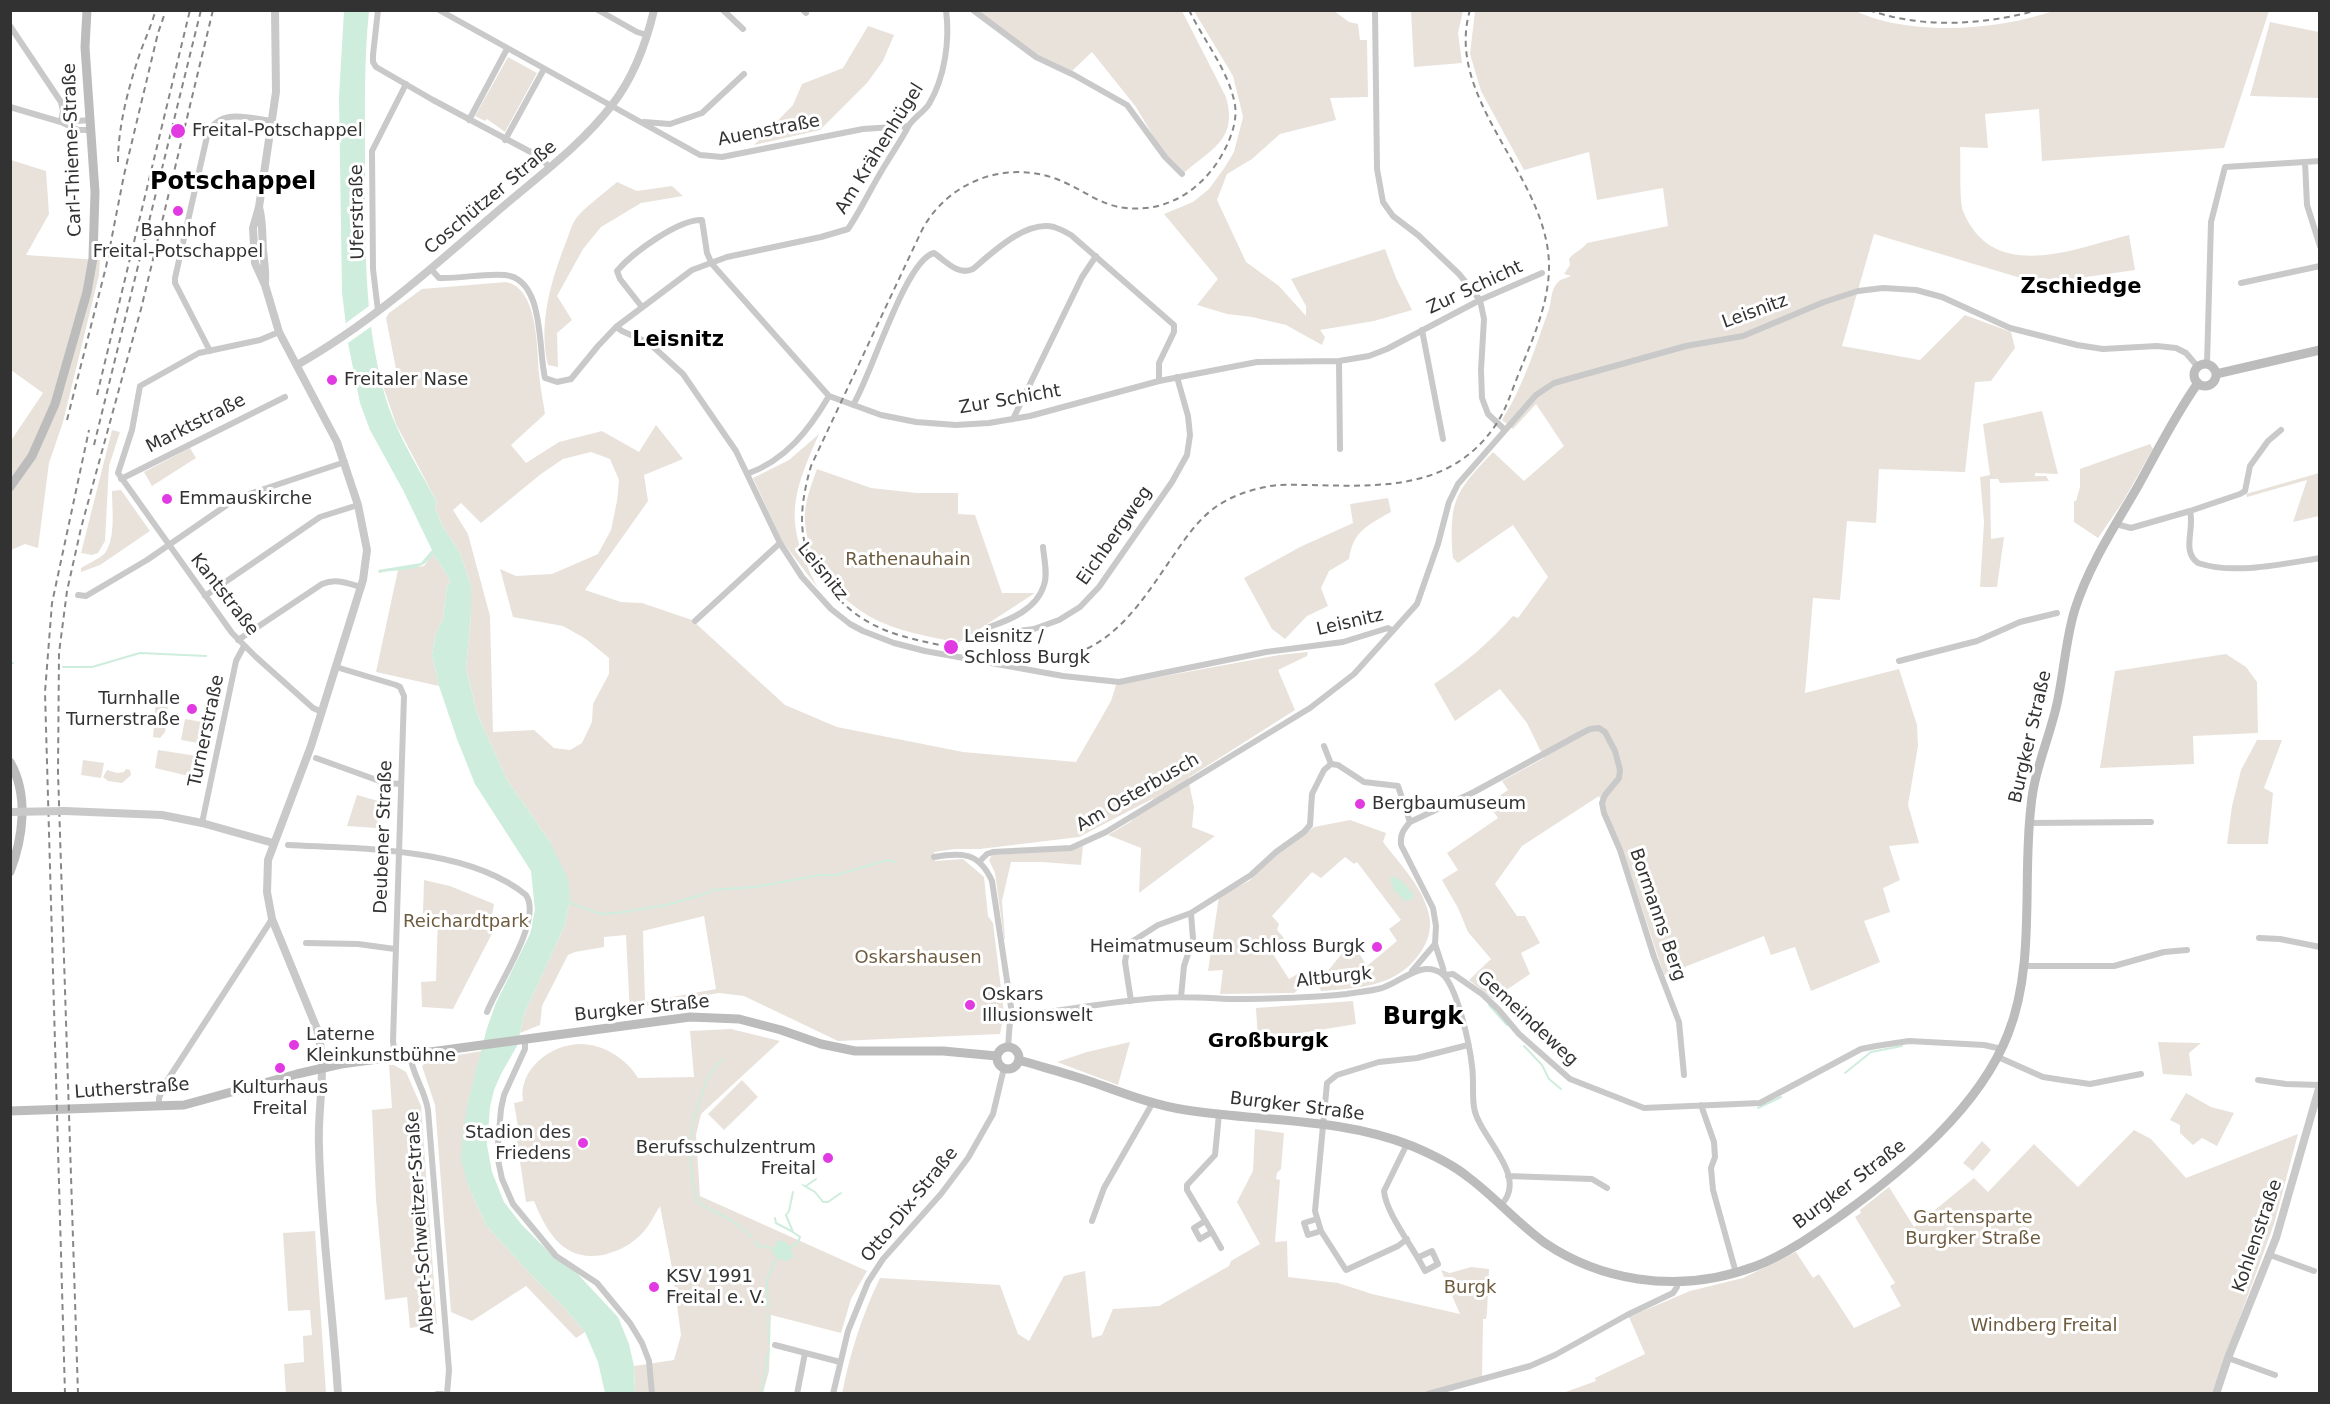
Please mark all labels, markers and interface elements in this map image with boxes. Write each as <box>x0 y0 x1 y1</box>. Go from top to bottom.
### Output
street label: Carl-Thieme-Straße <box>59 63 87 237</box>
street label: Am Krähenhügel <box>831 80 929 218</box>
street label: Auenstraße <box>716 111 822 151</box>
place label: Freital-Potschappel <box>192 120 363 142</box>
marker: Freital-Potschappel <box>169 122 187 140</box>
street label: Coschützer Straße <box>421 136 561 260</box>
street label: Uferstraße <box>346 164 370 260</box>
district label: Potschappel <box>150 169 316 197</box>
marker: Bahnhof Freital-Potschappel <box>171 204 185 218</box>
place label: Bahnhof Freital-Potschappel <box>93 220 263 262</box>
street label: Zur Schicht <box>1424 256 1526 320</box>
district label: Zschiedge <box>2021 275 2141 301</box>
street label: Leisnitz <box>1719 290 1791 334</box>
district label: Leisnitz <box>632 328 724 354</box>
place label: Freitaler Nase <box>344 369 468 391</box>
marker: Freitaler Nase <box>325 373 339 387</box>
street label: Zur Schicht <box>957 380 1063 420</box>
street label: Marktstraße <box>143 390 249 458</box>
street label: Eichbergweg <box>1073 482 1157 590</box>
place label: Emmauskirche <box>179 488 312 510</box>
marker: Emmauskirche <box>160 492 174 506</box>
street label: Leisnitz <box>792 539 852 605</box>
park label: Rathenauhain <box>845 549 971 571</box>
street label: Kantstraße <box>185 550 263 640</box>
street label: Leisnitz <box>1314 605 1386 641</box>
place label: Leisnitz / Schloss Burgk <box>964 626 1090 668</box>
marker: Leisnitz / Schloss Burgk <box>942 638 960 656</box>
street label: Burgker Straße <box>2005 669 2057 805</box>
street label: Turnerstraße <box>185 673 229 789</box>
place label: Turnhalle Turnerstraße <box>66 688 180 730</box>
marker: Turnhalle Turnerstraße <box>185 702 199 716</box>
street label: Am Osterbusch <box>1073 749 1203 837</box>
street label: Deubener Straße <box>371 760 397 914</box>
place label: Bergbaumuseum <box>1372 793 1526 815</box>
marker: Bergbaumuseum <box>1353 797 1367 811</box>
street label: Bormanns Berg <box>1624 846 1690 984</box>
park label: Reichardtpark <box>403 911 529 933</box>
place label: Heimatmuseum Schloss Burgk <box>1090 936 1365 958</box>
marker: Heimatmuseum Schloss Burgk <box>1370 940 1384 954</box>
park label: Oskarshausen <box>854 947 982 969</box>
street label: Altburgk <box>1295 963 1373 993</box>
street label: Gemeindeweg <box>1472 967 1582 1071</box>
place label: Oskars Illusionswelt <box>982 984 1093 1026</box>
street label: Burgker Straße <box>573 991 711 1027</box>
marker: Oskars Illusionswelt <box>963 998 977 1012</box>
district label: Burgk <box>1383 1004 1463 1032</box>
place label: Laterne Kleinkunstbühne <box>306 1024 456 1066</box>
district label: Großburgk <box>1208 1030 1328 1054</box>
marker: Laterne Kleinkunstbühne <box>287 1038 301 1052</box>
marker: Kulturhaus Freital <box>273 1061 287 1075</box>
street label: Lutherstraße <box>74 1074 190 1104</box>
place label: Kulturhaus Freital <box>232 1077 328 1120</box>
street label: Burgker Straße <box>1228 1088 1366 1126</box>
street label: Albert-Schweitzer-Straße <box>402 1111 440 1335</box>
place label: Stadion des Friedens <box>465 1122 571 1164</box>
marker: Stadion des Friedens <box>576 1136 590 1150</box>
street label: Burgker Straße <box>1789 1136 1911 1234</box>
place label: Berufsschulzentrum Freital <box>636 1137 816 1180</box>
street label: Otto-Dix-Straße <box>857 1143 963 1267</box>
marker: Berufsschulzentrum Freital <box>821 1151 835 1165</box>
street label: Kohlenstraße <box>2229 1177 2287 1295</box>
park label: Gartensparte Burgker Straße <box>1905 1207 2041 1250</box>
place label: KSV 1991 Freital e. V. <box>666 1266 765 1308</box>
park label: Burgk <box>1444 1277 1496 1299</box>
marker: KSV 1991 Freital e. V. <box>647 1280 661 1294</box>
park label: Windberg Freital <box>1970 1315 2118 1337</box>

